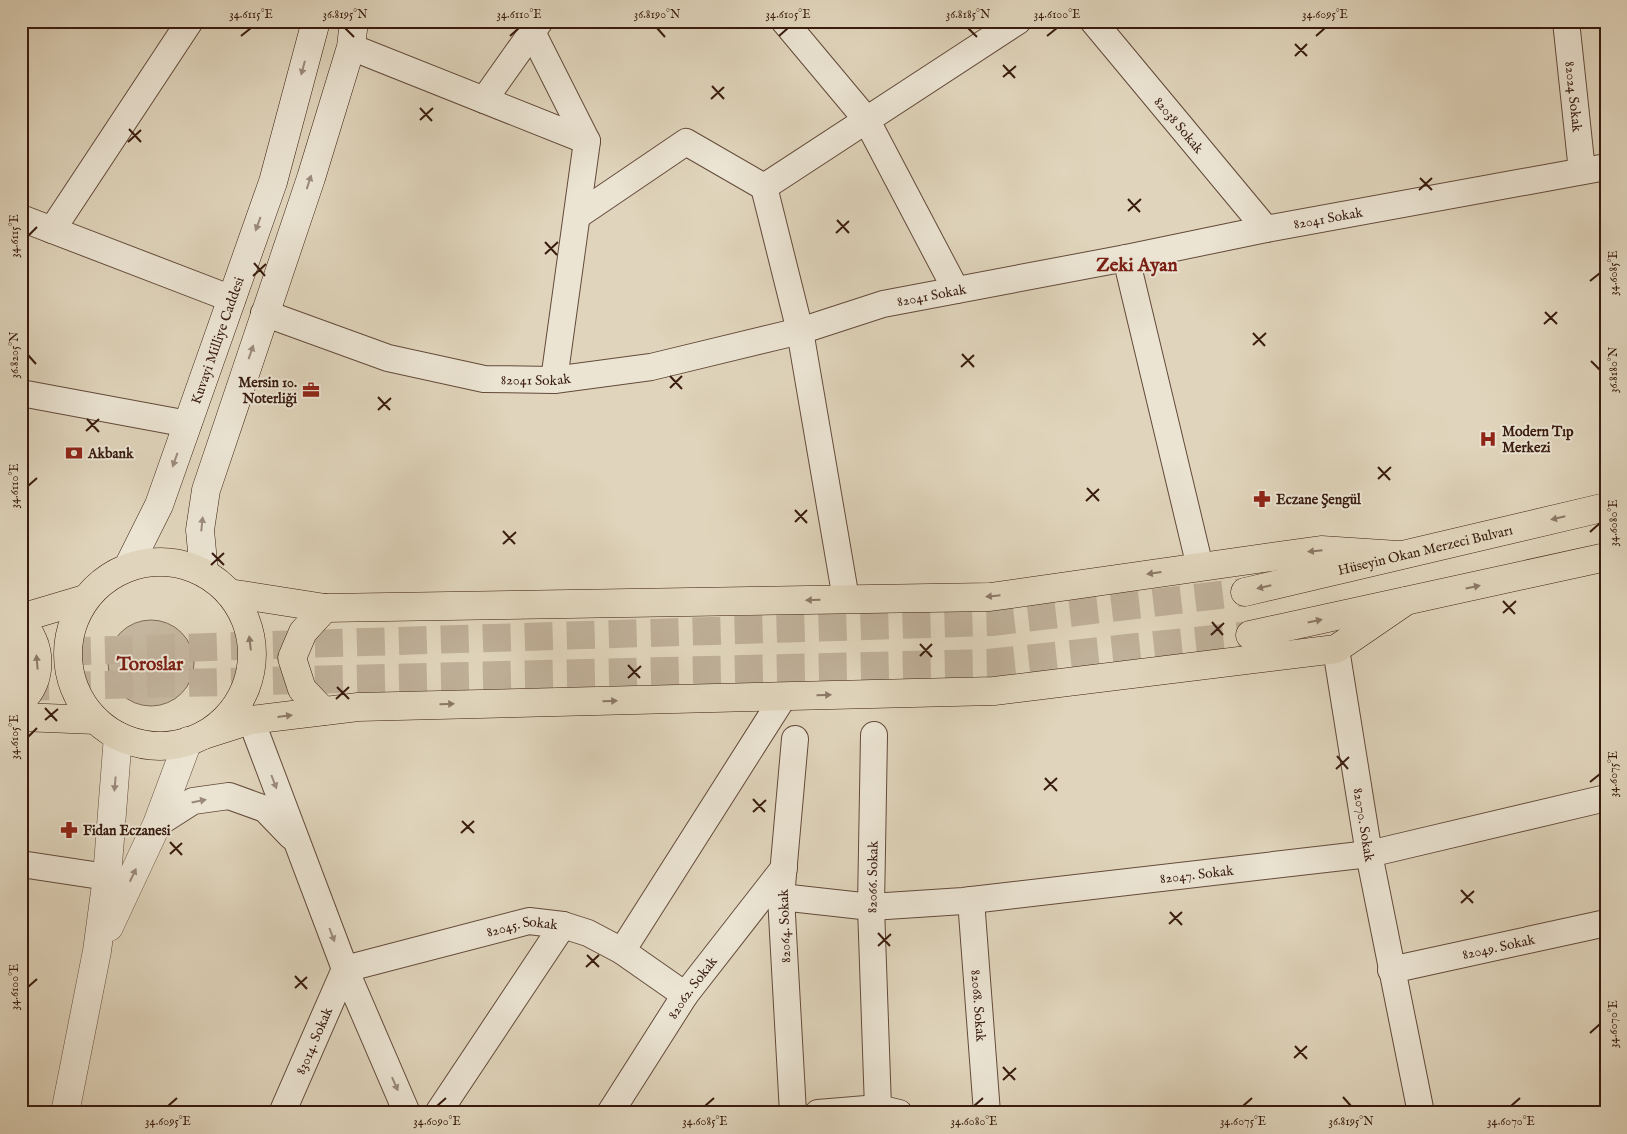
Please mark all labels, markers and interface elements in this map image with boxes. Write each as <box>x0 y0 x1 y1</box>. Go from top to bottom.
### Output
text: 34.6115°E <box>229 7 273 22</box>
text: 36.8195°N <box>322 7 368 22</box>
text: 34.6110°E <box>496 7 542 22</box>
text: 36.8190°N <box>634 7 681 22</box>
text: 34.6105°E <box>766 7 810 22</box>
text: 36.8185°N <box>946 7 991 22</box>
text: 34.6100°E <box>1034 7 1080 22</box>
text: 34.6095°E <box>1302 7 1348 22</box>
street label: 82024 Sokak <box>1560 60 1586 134</box>
one-way arrow <box>299 61 307 76</box>
street label: 82038 Sokak <box>1150 93 1208 158</box>
one-way arrow <box>306 174 313 189</box>
street label: 82041 Sokak <box>1292 203 1365 234</box>
text: 34.6115°E <box>7 214 22 258</box>
one-way arrow <box>254 217 261 232</box>
text: 34.6085°E <box>1606 250 1621 296</box>
district label: Zeki Ayan <box>1096 254 1178 278</box>
street label: Kuvayi Milliye Caddesi <box>187 274 249 407</box>
street label: 82041 Sokak <box>896 280 968 311</box>
text: 36.8205°N <box>7 331 22 378</box>
one-way arrow <box>247 344 255 359</box>
text: 36.8180°N <box>1606 346 1621 393</box>
street label: 82041 Sokak <box>501 370 572 390</box>
place label: Mersin 10. Noterliği <box>238 374 297 408</box>
office icon: Mersin 10. Noterliği <box>301 380 321 400</box>
place label: Modern Tıp Merkezi <box>1502 423 1574 457</box>
hospital icon: Modern Tıp Merkezi <box>1478 429 1498 449</box>
bank icon: Akbank <box>64 443 84 463</box>
place label: Akbank <box>87 445 134 463</box>
one-way arrow <box>171 453 179 468</box>
text: 34.6110°E <box>7 463 22 509</box>
pharmacy icon: Eczane Şengül <box>1252 489 1272 509</box>
place label: Eczane Şengül <box>1276 491 1362 509</box>
text: 34.6080°E <box>1606 500 1621 546</box>
one-way arrow <box>1551 514 1566 522</box>
one-way arrow <box>198 516 206 532</box>
street label: Hüseyin Okan Merzeci Bulvarı <box>1336 521 1515 580</box>
one-way arrow <box>1307 547 1323 555</box>
one-way arrow <box>1146 570 1162 578</box>
one-way arrow <box>1466 583 1481 591</box>
one-way arrow <box>1256 584 1271 592</box>
one-way arrow <box>985 592 1001 600</box>
one-way arrow <box>805 596 821 604</box>
one-way arrow <box>1307 617 1322 625</box>
one-way arrow <box>246 635 254 651</box>
district label: Toroslar <box>116 653 184 677</box>
one-way arrow <box>33 654 41 670</box>
one-way arrow <box>817 691 833 699</box>
one-way arrow <box>602 696 618 704</box>
one-way arrow <box>439 700 455 708</box>
one-way arrow <box>278 712 294 720</box>
text: 34.6105°E <box>7 715 22 759</box>
text: 34.6075°E <box>1606 751 1621 797</box>
one-way arrow <box>271 775 279 790</box>
one-way arrow <box>110 777 118 793</box>
street label: 82070. Sokak <box>1349 787 1378 864</box>
one-way arrow <box>192 796 208 804</box>
pharmacy icon: Fidan Eczanesi <box>59 820 79 840</box>
place label: Fidan Eczanesi <box>83 822 171 840</box>
street label: 82066. Sokak <box>863 840 883 913</box>
street label: 82047. Sokak <box>1159 862 1235 888</box>
one-way arrow <box>129 868 137 882</box>
street label: 82064. Sokak <box>775 888 795 963</box>
street label: 82045. Sokak <box>485 913 559 942</box>
one-way arrow <box>329 927 336 942</box>
street label: 82049. Sokak <box>1461 931 1537 964</box>
street label: 82062. Sokak <box>664 953 722 1023</box>
text: 34.6100°E <box>7 964 22 1010</box>
street label: 82068. Sokak <box>966 969 990 1043</box>
text: 34.6070°E <box>1606 1000 1621 1048</box>
street label: 83014. Sokak <box>292 1004 337 1078</box>
one-way arrow <box>391 1077 399 1091</box>
text: 34.6095°E <box>145 1114 191 1129</box>
text: 34.6090°E <box>413 1114 461 1129</box>
text: 34.6085°E <box>682 1114 728 1129</box>
text: 34.6080°E <box>951 1114 997 1129</box>
text: 34.6075°E <box>1220 1114 1266 1129</box>
text: 36.8195°N <box>1328 1114 1374 1129</box>
text: 34.6070°E <box>1487 1114 1535 1129</box>

